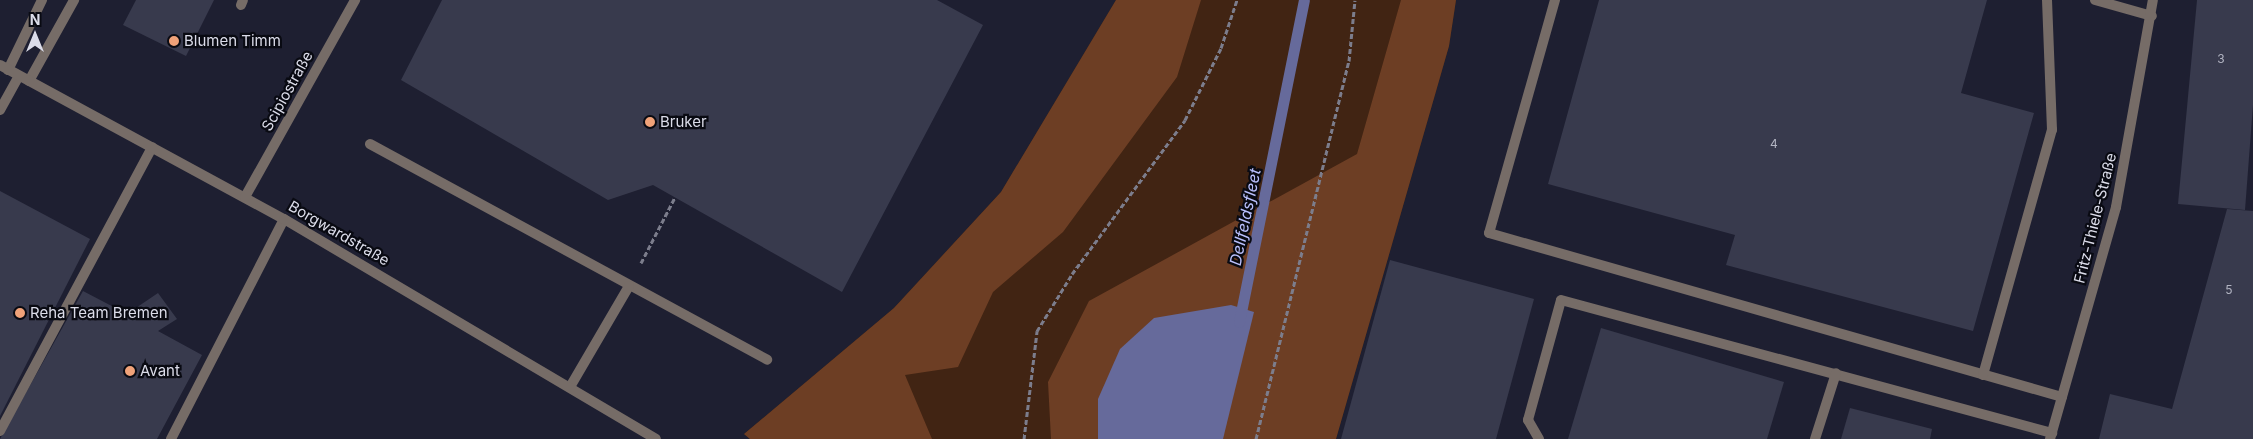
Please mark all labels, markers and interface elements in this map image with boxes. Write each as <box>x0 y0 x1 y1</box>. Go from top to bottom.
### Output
north arrow <box>10 10 60 60</box>
text: N <box>30 11 40 28</box>
place label: Blumen Timm <box>184 32 281 50</box>
marker: Blumen Timm <box>168 35 180 47</box>
street label: Scipiostraße <box>258 48 316 134</box>
house number: 3 <box>2217 52 2225 66</box>
place label: Bruker <box>660 113 707 131</box>
marker: Bruker <box>644 116 656 128</box>
house number: 4 <box>1770 137 1778 151</box>
street label: Fritz-Thiele-Straße <box>2070 151 2120 285</box>
water label: Dellfeldsfleet <box>1225 167 1265 267</box>
street label: Borgwardstraße <box>285 197 393 269</box>
house number: 5 <box>2225 283 2233 297</box>
place label: Reha Team Bremen <box>30 304 168 322</box>
marker: Reha Team Bremen <box>14 307 26 319</box>
place label: Avant <box>140 362 180 380</box>
marker: Avant <box>124 365 136 377</box>

